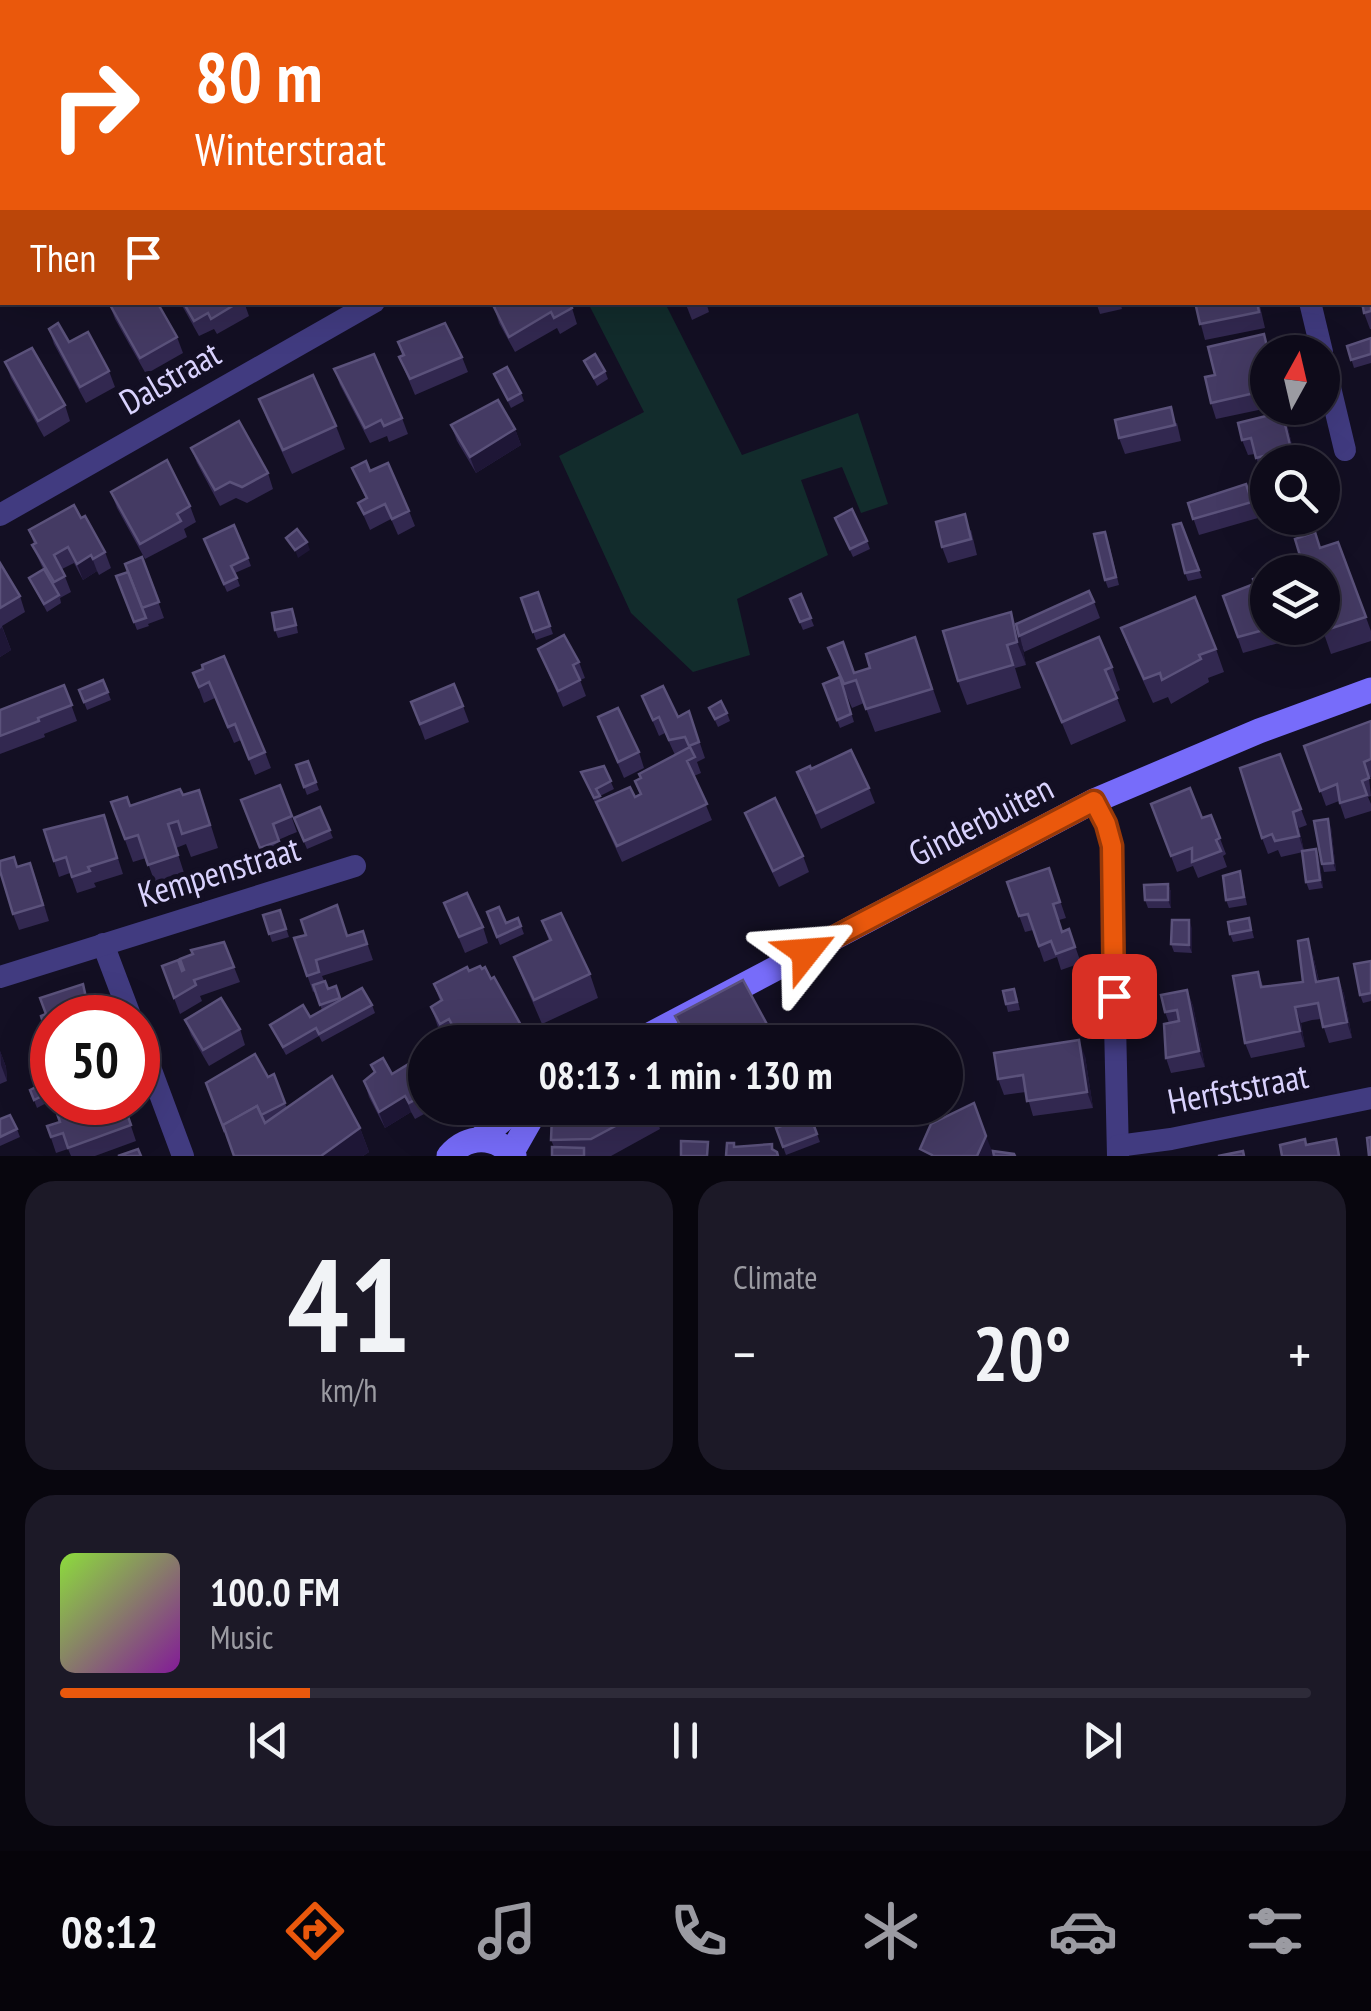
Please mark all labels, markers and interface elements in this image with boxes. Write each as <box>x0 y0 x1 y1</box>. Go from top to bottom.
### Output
text: 80 m <box>195 31 323 121</box>
icon: right <box>30 40 160 170</box>
text: Winterstraat <box>195 119 386 177</box>
icon: arrive <box>116 230 171 285</box>
text: Then <box>30 233 96 282</box>
street label: Dalstraat <box>111 330 229 424</box>
north arrow <box>1250 335 1340 425</box>
map controls <box>1250 335 1340 645</box>
button: search <box>1250 445 1340 535</box>
button: layers <box>1250 555 1340 645</box>
street label: Ginderbuiten <box>900 764 1061 876</box>
street label: Kempenstraat <box>132 825 306 917</box>
position arrow <box>754 900 858 1004</box>
pin <box>1072 954 1157 1039</box>
icon: arrive <box>1087 969 1142 1024</box>
speed limit sign: 50 <box>30 995 160 1125</box>
text: 08:13 · 1 min · 130 m <box>539 1050 832 1099</box>
street label: Herfststraat <box>1164 1052 1312 1124</box>
text: 41 <box>287 1220 411 1388</box>
text: Climate <box>733 1256 817 1298</box>
text: 20° <box>972 1305 1072 1402</box>
text: − <box>733 1318 756 1389</box>
text: + <box>1288 1318 1311 1389</box>
text: km/h <box>321 1369 377 1411</box>
text: 100.0 FM <box>210 1567 340 1616</box>
text: Music <box>210 1616 273 1658</box>
icon: previous <box>241 1713 296 1768</box>
icon: pause <box>658 1713 713 1768</box>
icon: next <box>1075 1713 1130 1768</box>
icon: directions <box>280 1896 350 1966</box>
icon: music <box>472 1896 542 1966</box>
icon: phone <box>664 1896 734 1966</box>
icon: climate <box>856 1896 926 1966</box>
icon: car <box>1048 1896 1118 1966</box>
icon: filters <box>1240 1896 1310 1966</box>
text: 08:12 <box>61 1902 158 1960</box>

